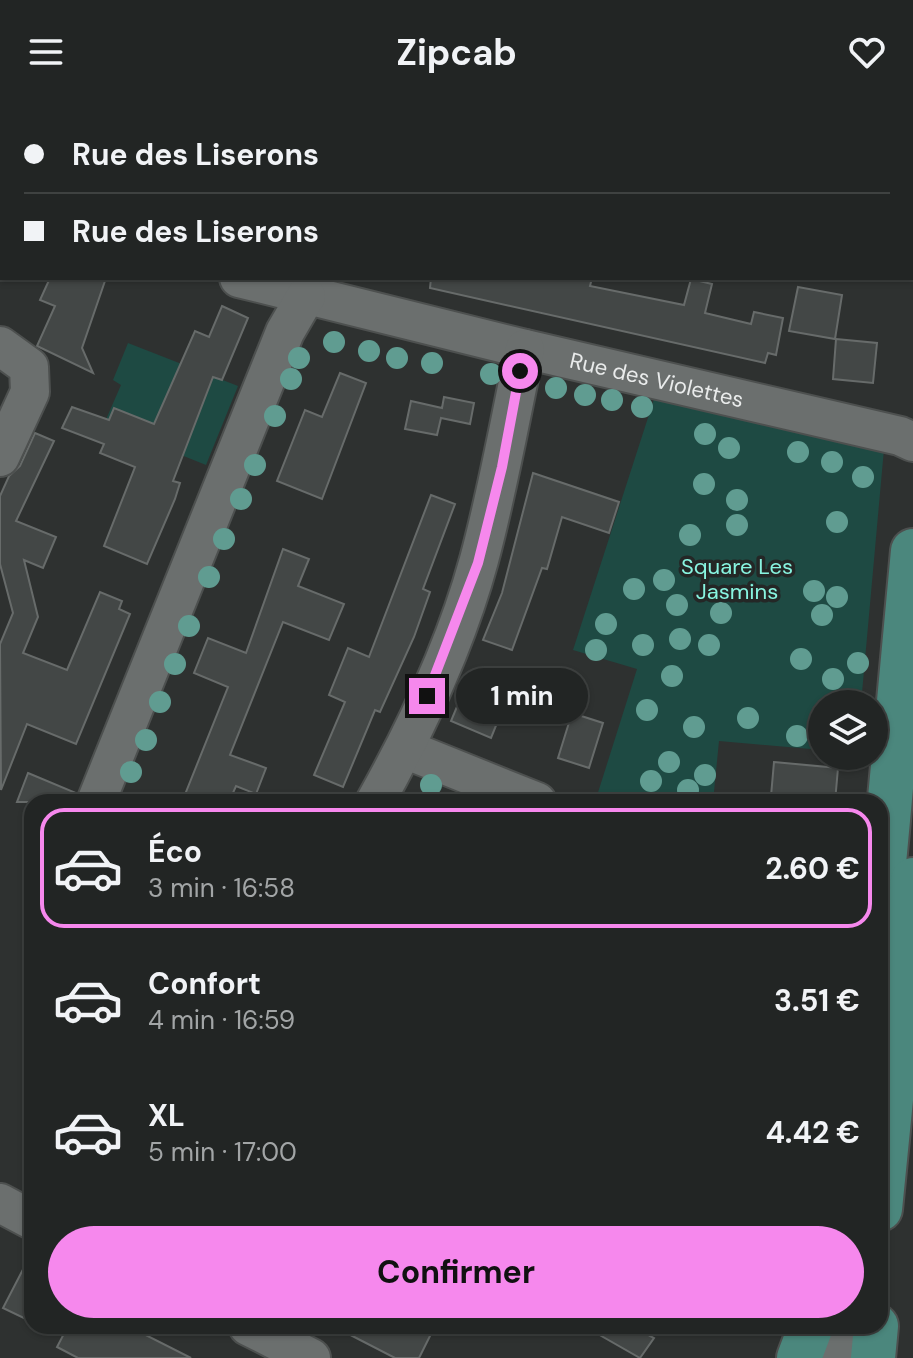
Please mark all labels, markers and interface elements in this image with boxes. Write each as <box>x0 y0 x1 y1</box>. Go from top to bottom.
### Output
text: Zipcab <box>396 29 517 76</box>
icon: menu <box>24 30 68 74</box>
icon: heart <box>845 30 889 74</box>
text: Rue des Liserons <box>72 135 319 174</box>
text: Rue des Liserons <box>72 212 319 251</box>
street label: Rue des Violettes <box>567 346 747 414</box>
route start <box>502 353 538 389</box>
park label: Square Les Jasmins <box>681 552 793 606</box>
callout: 1 min <box>455 668 587 724</box>
route end <box>409 678 445 714</box>
text: 1 min <box>490 679 554 713</box>
map controls <box>808 690 888 770</box>
button: layers <box>808 690 888 770</box>
icon: car <box>52 832 124 904</box>
text: Éco <box>148 832 202 871</box>
text: 2.60 € <box>765 849 860 888</box>
text: 3 min · 16:58 <box>148 871 295 905</box>
icon: car <box>52 964 124 1036</box>
text: Confort <box>148 964 261 1003</box>
text: 3.51 € <box>774 981 860 1020</box>
text: 4 min · 16:59 <box>148 1003 295 1037</box>
icon: car <box>52 1096 124 1168</box>
text: XL <box>148 1096 185 1135</box>
text: 4.42 € <box>765 1113 860 1152</box>
text: 5 min · 17:00 <box>148 1135 297 1169</box>
button: Confirmer <box>48 1226 864 1318</box>

